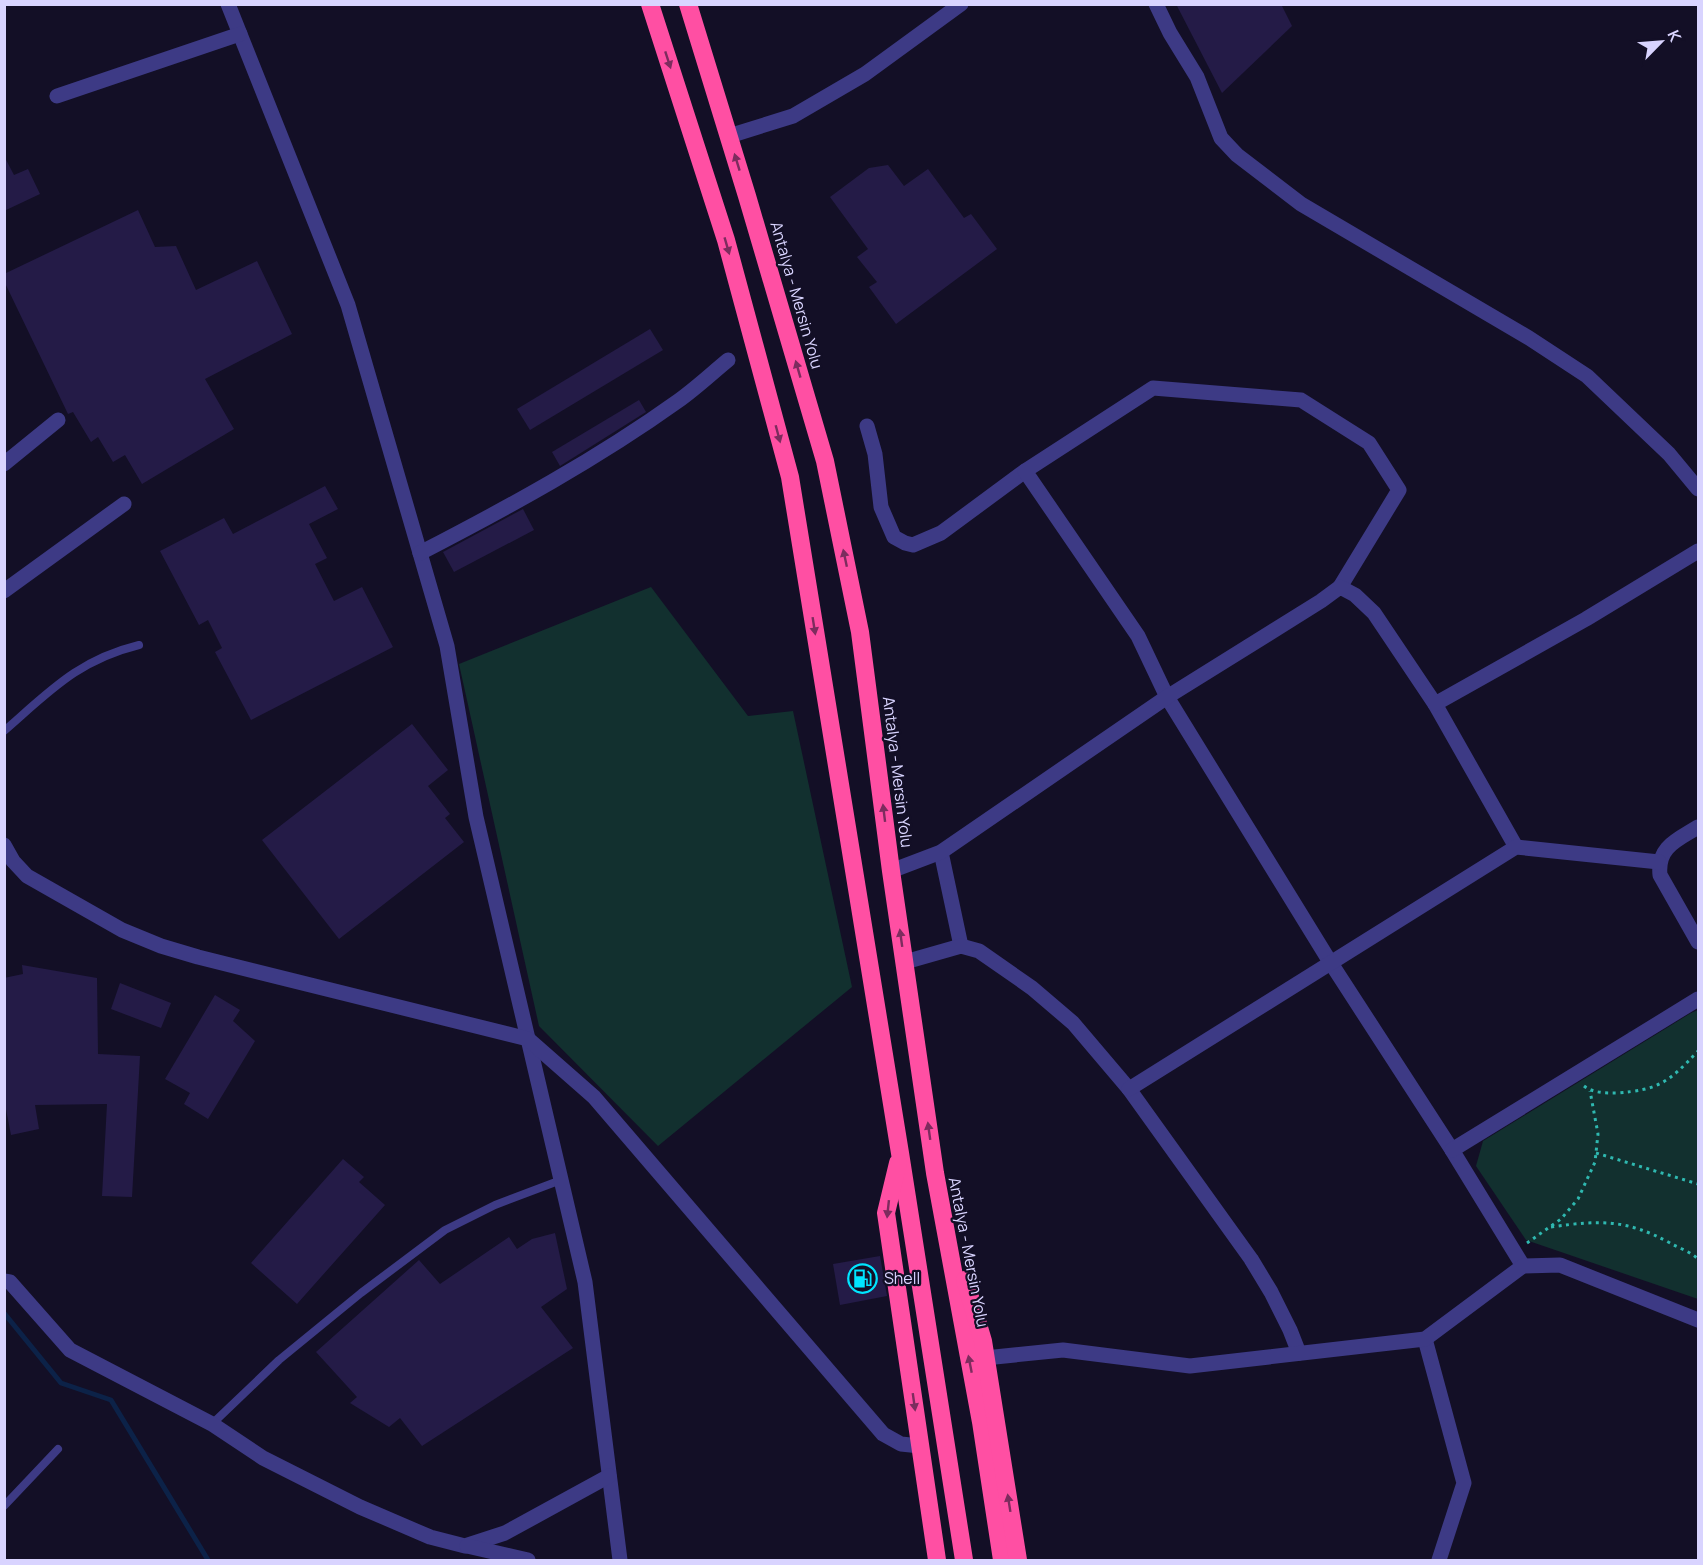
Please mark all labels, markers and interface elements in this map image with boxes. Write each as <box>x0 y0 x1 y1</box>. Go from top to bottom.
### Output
north arrow <box>1631 12 1691 72</box>
text: K <box>1662 26 1687 46</box>
one-way arrow <box>664 51 673 69</box>
one-way arrow <box>732 153 741 171</box>
street label: Antalya - Mersin Yolu <box>765 219 829 371</box>
one-way arrow <box>723 237 732 255</box>
one-way arrow <box>793 360 802 378</box>
one-way arrow <box>774 425 783 443</box>
one-way arrow <box>840 548 849 567</box>
one-way arrow <box>810 616 819 635</box>
street label: Antalya - Mersin Yolu <box>878 695 918 849</box>
one-way arrow <box>879 803 888 822</box>
one-way arrow <box>896 928 905 947</box>
one-way arrow <box>924 1121 933 1140</box>
street label: Antalya - Mersin Yolu <box>944 1175 994 1329</box>
one-way arrow <box>883 1200 893 1219</box>
fuel station icon: Shell <box>847 1262 879 1294</box>
place label: Shell <box>884 1267 920 1289</box>
one-way arrow <box>965 1354 974 1373</box>
one-way arrow <box>909 1393 918 1412</box>
one-way arrow <box>1004 1493 1013 1512</box>

